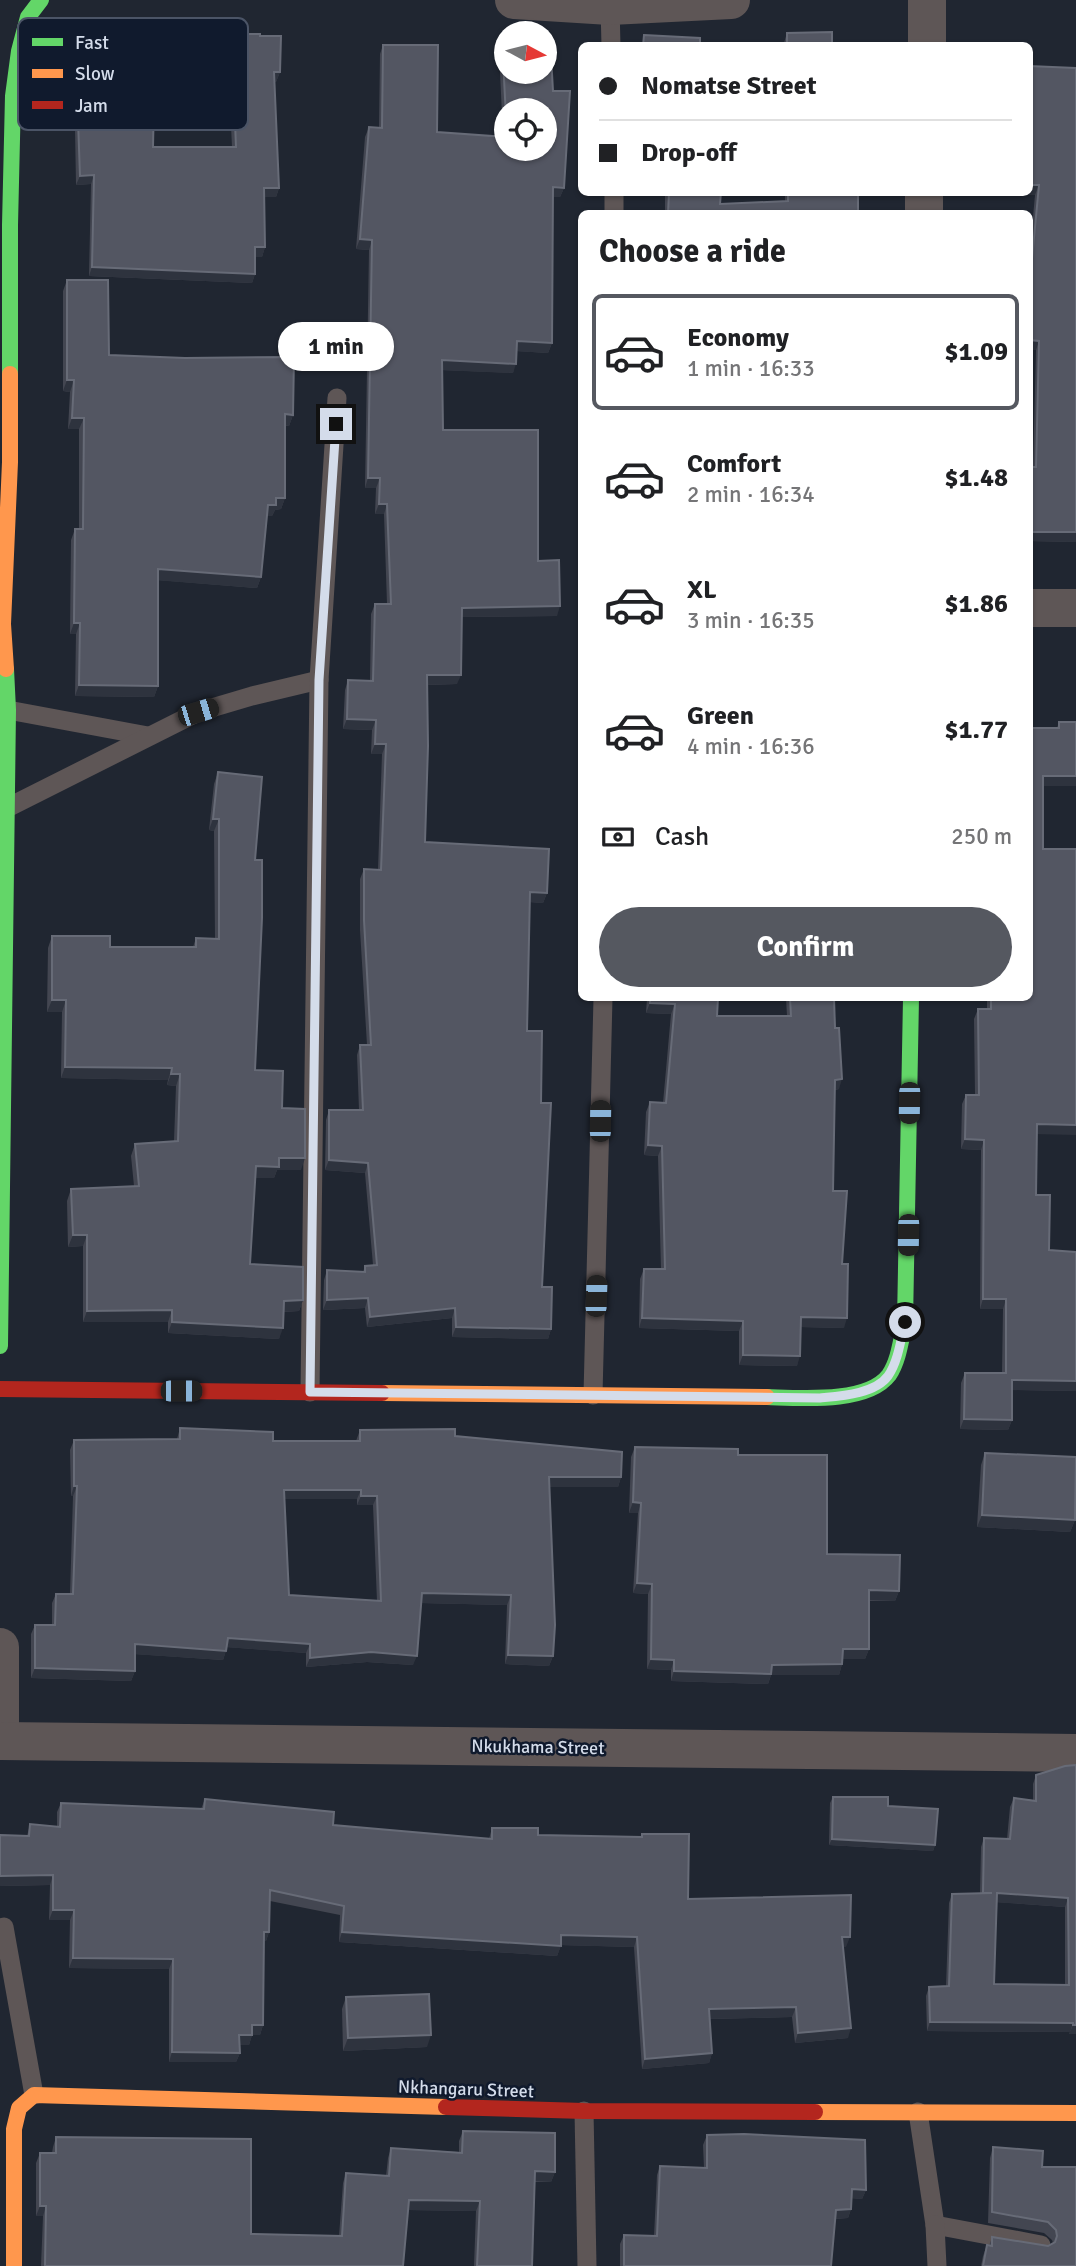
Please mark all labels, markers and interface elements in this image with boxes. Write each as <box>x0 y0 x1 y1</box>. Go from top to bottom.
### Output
legend <box>18 18 248 130</box>
north arrow <box>494 21 556 84</box>
map controls <box>494 21 557 161</box>
text: Fast <box>75 31 109 55</box>
text: Slow <box>75 62 115 86</box>
text: Nomatse Street <box>641 70 816 102</box>
text: Jam <box>75 94 108 118</box>
button: locate <box>494 98 557 161</box>
text: Drop-off <box>641 137 737 169</box>
text: Choose a ride <box>599 232 786 271</box>
icon: car <box>603 321 666 384</box>
callout: 1 min <box>278 322 394 372</box>
text: Economy <box>687 322 789 354</box>
text: 1 min <box>308 332 364 361</box>
text: $1.09 <box>944 336 1008 368</box>
text: 1 min · 16:33 <box>687 354 815 383</box>
route end <box>320 408 352 440</box>
icon: car <box>603 447 666 510</box>
text: Comfort <box>687 448 781 480</box>
text: $1.48 <box>944 462 1008 494</box>
text: 2 min · 16:34 <box>687 480 815 509</box>
icon: car <box>603 573 666 636</box>
text: XL <box>687 574 717 606</box>
text: $1.86 <box>944 588 1008 620</box>
text: 3 min · 16:35 <box>687 606 815 635</box>
car <box>175 696 222 728</box>
icon: car <box>603 699 666 762</box>
text: Green <box>687 700 754 732</box>
text: $1.77 <box>944 714 1008 746</box>
text: 4 min · 16:36 <box>687 732 815 761</box>
icon: cash <box>599 818 637 856</box>
text: Cash <box>655 821 709 853</box>
text: 250 m <box>951 822 1012 851</box>
button: Confirm <box>599 907 1012 987</box>
car <box>899 1082 920 1124</box>
car <box>590 1100 611 1142</box>
car <box>898 1214 919 1256</box>
car <box>585 1275 608 1317</box>
route start <box>889 1306 921 1338</box>
car <box>161 1381 203 1402</box>
street label: Nkukhama Street <box>471 1735 605 1759</box>
street label: Nkhangaru Street <box>398 2076 534 2102</box>

